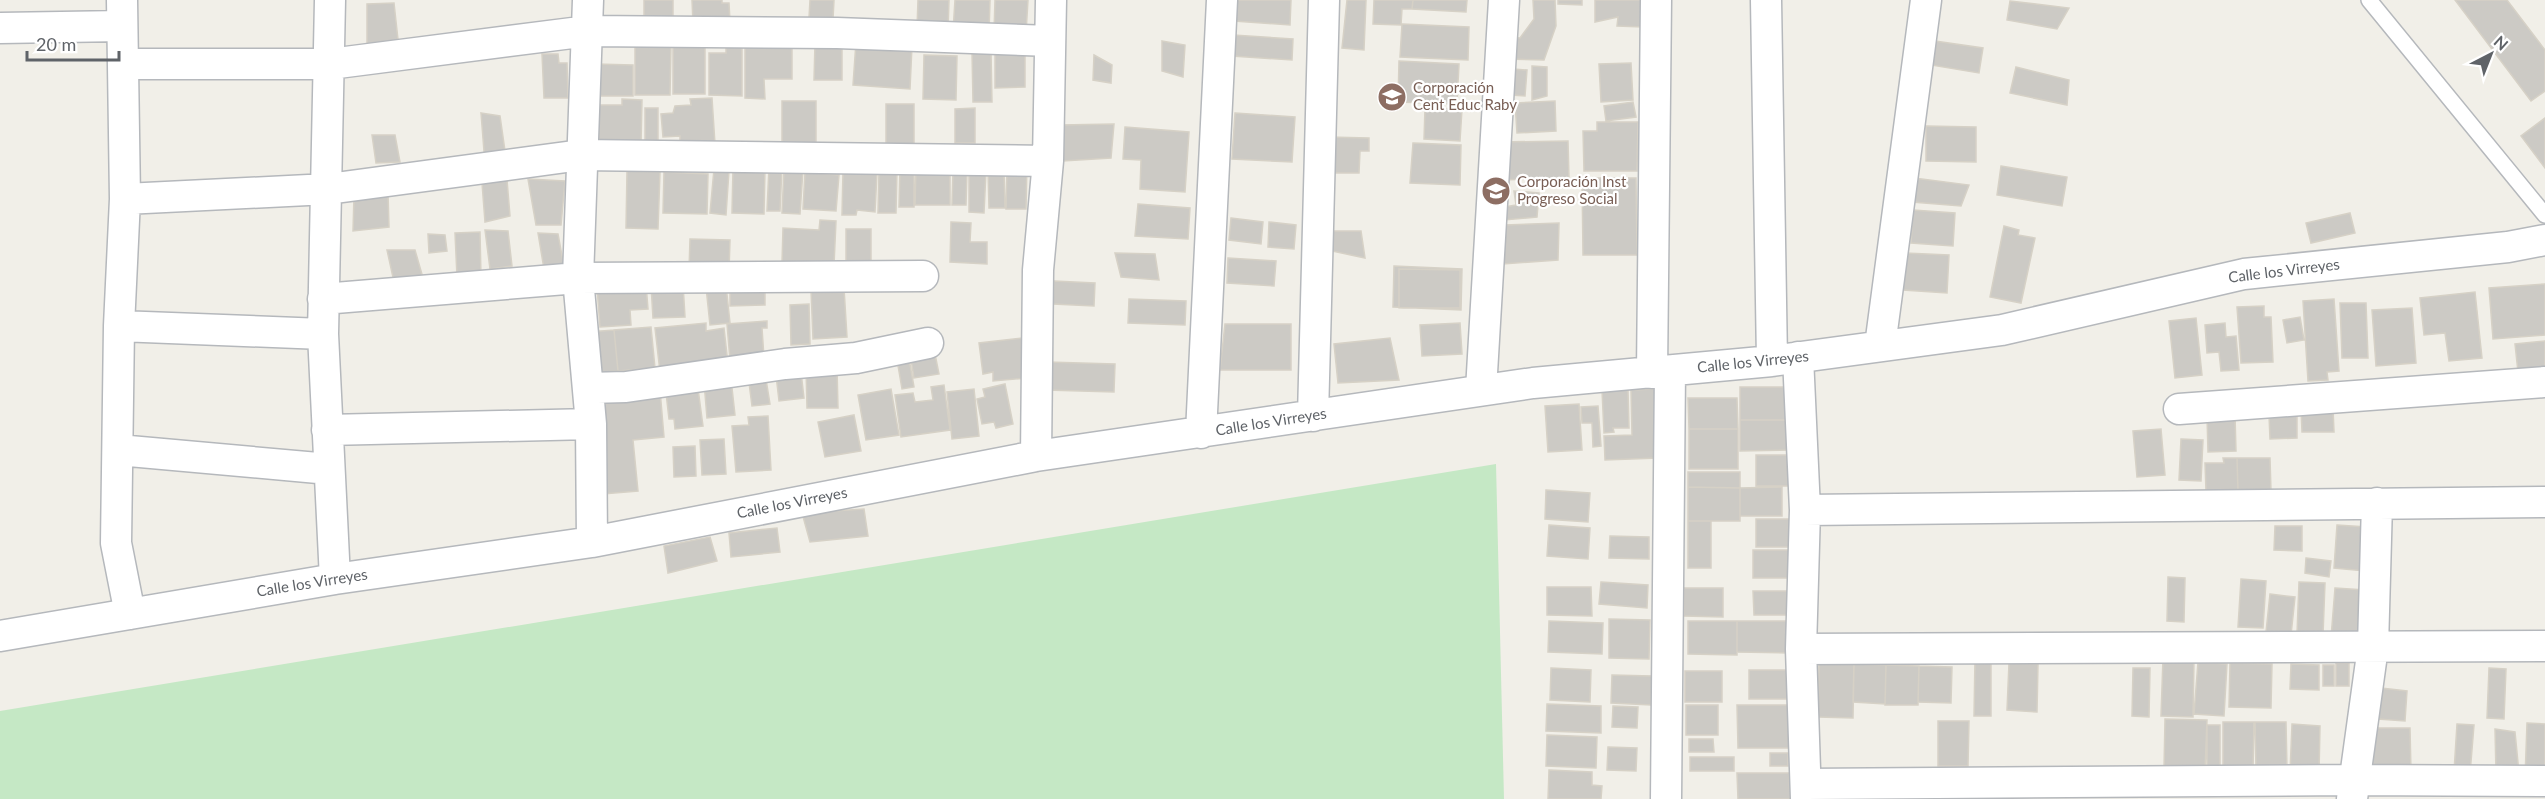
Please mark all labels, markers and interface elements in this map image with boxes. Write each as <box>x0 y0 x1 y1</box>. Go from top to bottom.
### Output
scale bar <box>27 24 118 62</box>
north arrow <box>2461 24 2521 84</box>
text: N <box>2490 31 2512 54</box>
text: 20 m <box>36 33 76 55</box>
place label: Corporación Cent Educ Raby <box>1413 78 1517 113</box>
school or university icon: Corporación Cent Educ Raby <box>1376 81 1408 113</box>
place label: Corporación Inst Progreso Social <box>1517 172 1627 207</box>
school or university icon: Corporación Inst Progreso Social <box>1480 175 1512 207</box>
street label: Calle los Virreyes <box>2227 254 2341 286</box>
street label: Calle los Virreyes <box>1696 346 1810 376</box>
street label: Calle los Virreyes <box>1214 403 1328 439</box>
street label: Calle los Virreyes <box>735 482 849 522</box>
street label: Calle los Virreyes <box>255 564 369 600</box>

